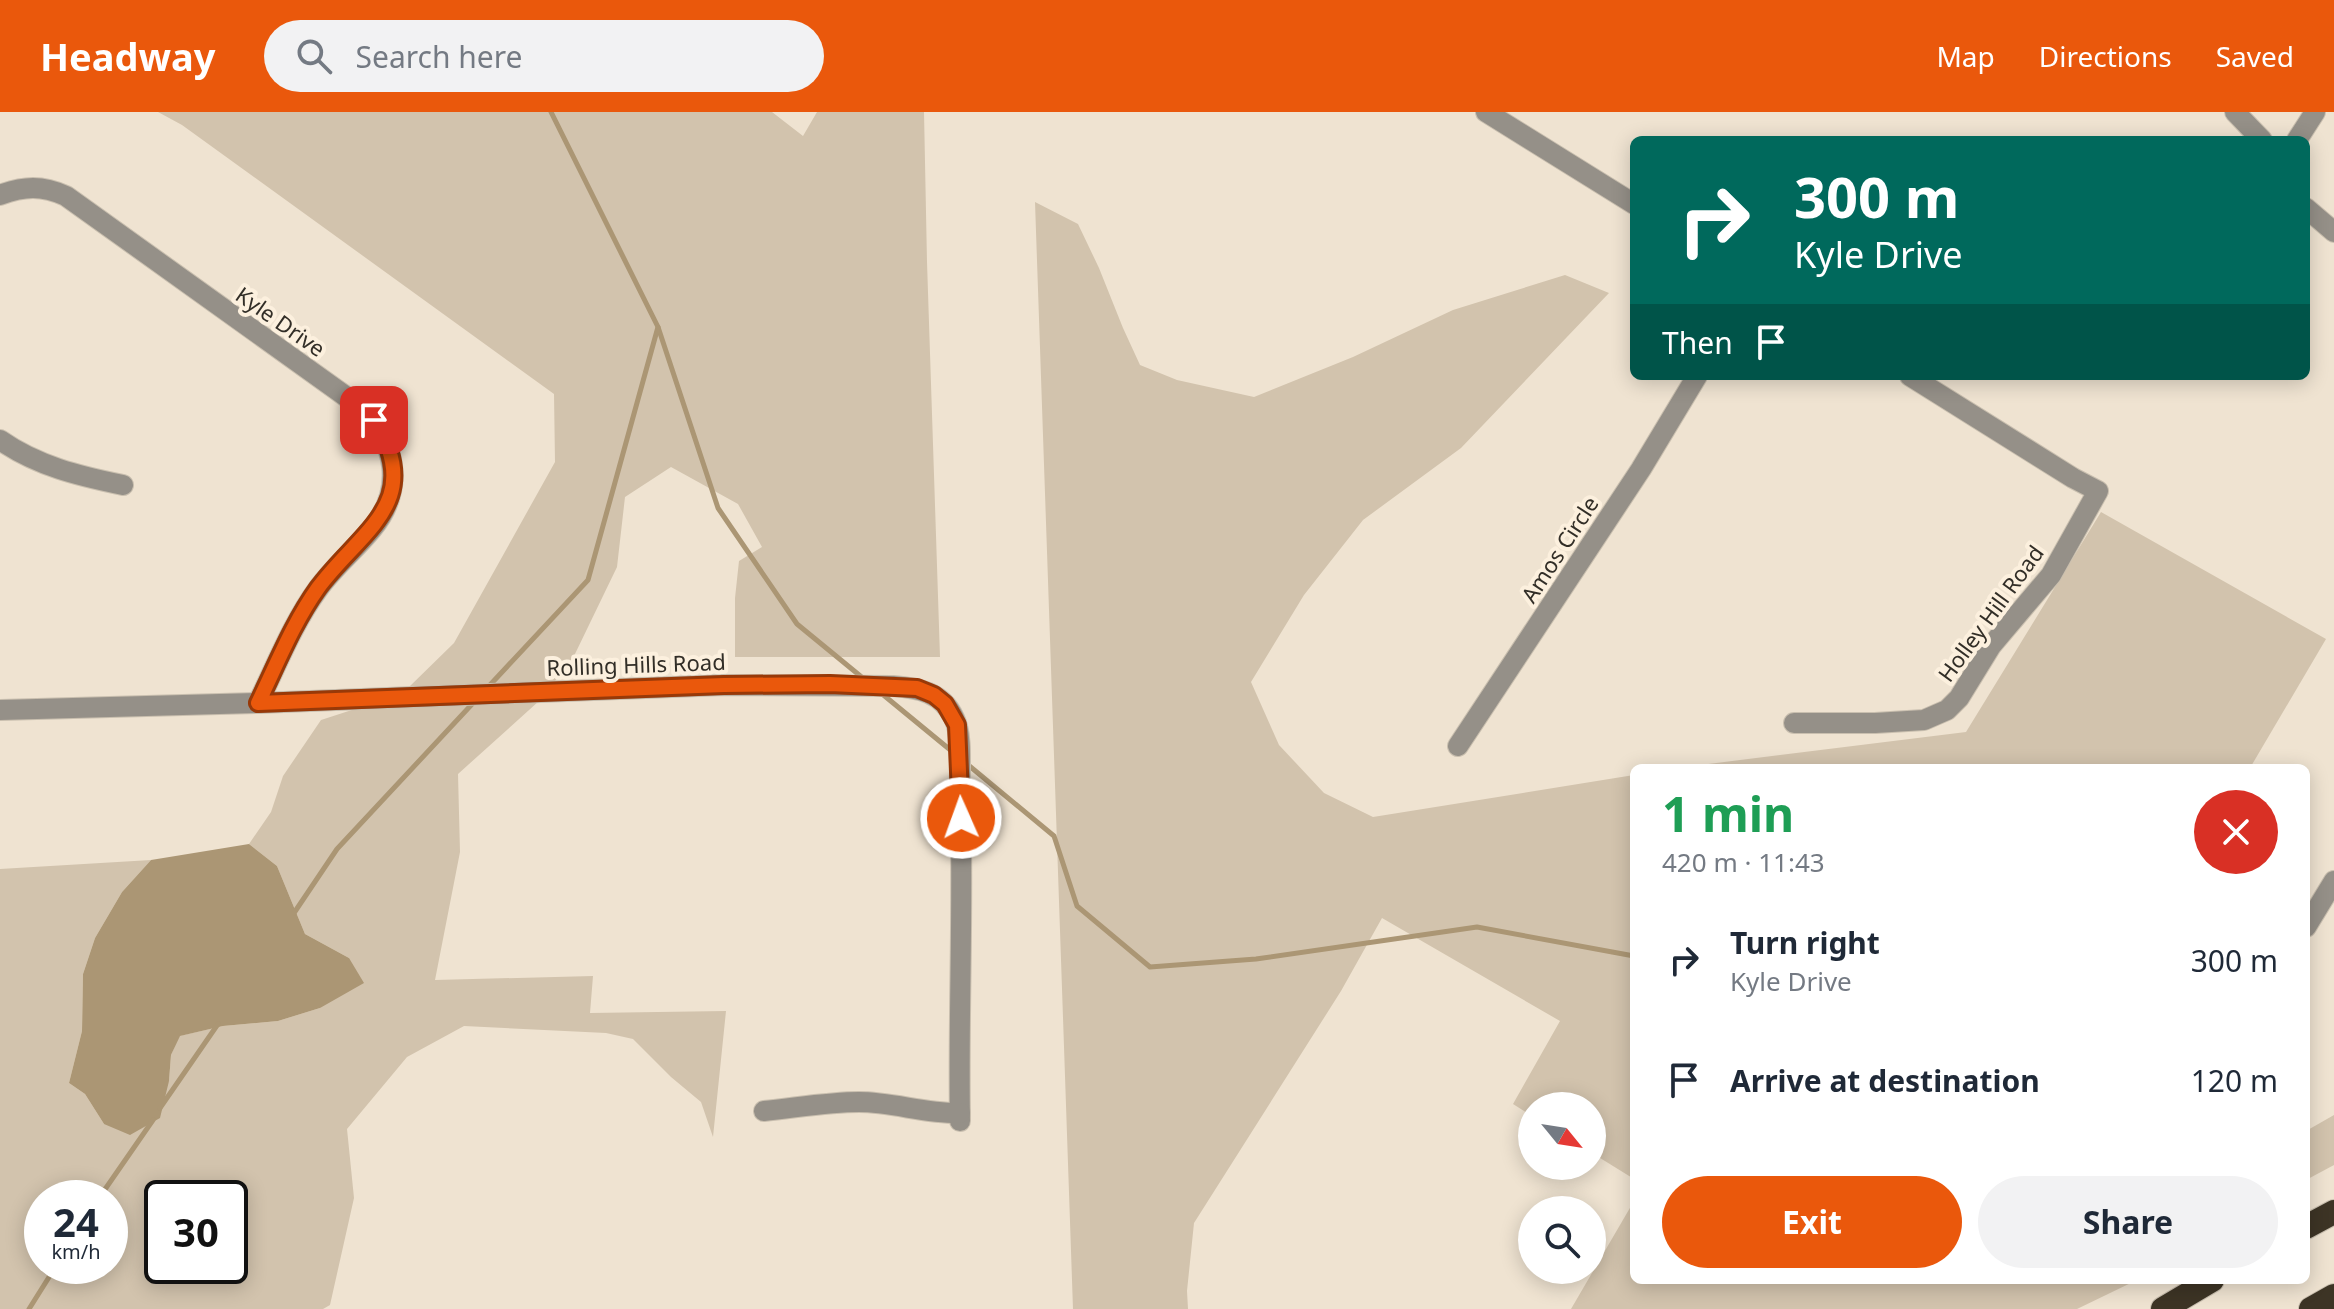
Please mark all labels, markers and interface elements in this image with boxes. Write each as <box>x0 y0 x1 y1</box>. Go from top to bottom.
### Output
search box <box>264 20 824 92</box>
text: Headway <box>40 30 216 82</box>
icon: search <box>292 34 336 78</box>
text: Search here <box>356 36 522 77</box>
text: Map <box>1936 37 1995 75</box>
text: Directions <box>2039 37 2172 75</box>
text: Saved <box>2216 37 2294 75</box>
text: 300 m <box>1794 158 1959 234</box>
icon: right <box>1662 168 1766 272</box>
text: Kyle Drive <box>1794 230 1963 279</box>
street label: Kyle Drive <box>230 279 332 363</box>
icon: arrive <box>1749 320 1793 364</box>
text: Then <box>1662 322 1733 363</box>
pin <box>340 386 408 454</box>
icon: arrive <box>352 398 396 442</box>
street label: Amos Circle <box>1513 490 1605 608</box>
street label: Holley Hill Road <box>1930 539 2050 687</box>
street label: Rolling Hills Road <box>546 646 726 682</box>
position arrow <box>919 776 1003 860</box>
text: 1 min <box>1662 781 1794 846</box>
button: close <box>2194 790 2278 874</box>
text: 420 m · 11:43 <box>1662 844 1825 880</box>
text: Turn right <box>1730 922 1880 963</box>
icon: right <box>1662 938 1706 982</box>
text: 300 m <box>2191 940 2278 981</box>
text: Kyle Drive <box>1730 963 1852 999</box>
icon: arrive <box>1662 1058 1706 1102</box>
text: Arrive at destination <box>1730 1060 2040 1101</box>
text: 120 m <box>2191 1060 2278 1101</box>
north arrow <box>1518 1092 1606 1180</box>
map controls <box>1518 1092 1606 1284</box>
button: Exit <box>1662 1176 1962 1268</box>
button: Share <box>1978 1176 2278 1268</box>
speed limit sign: 30 <box>144 1180 248 1284</box>
text: 24 <box>53 1194 99 1249</box>
button: search <box>1518 1196 1606 1284</box>
text: km/h <box>51 1238 101 1265</box>

